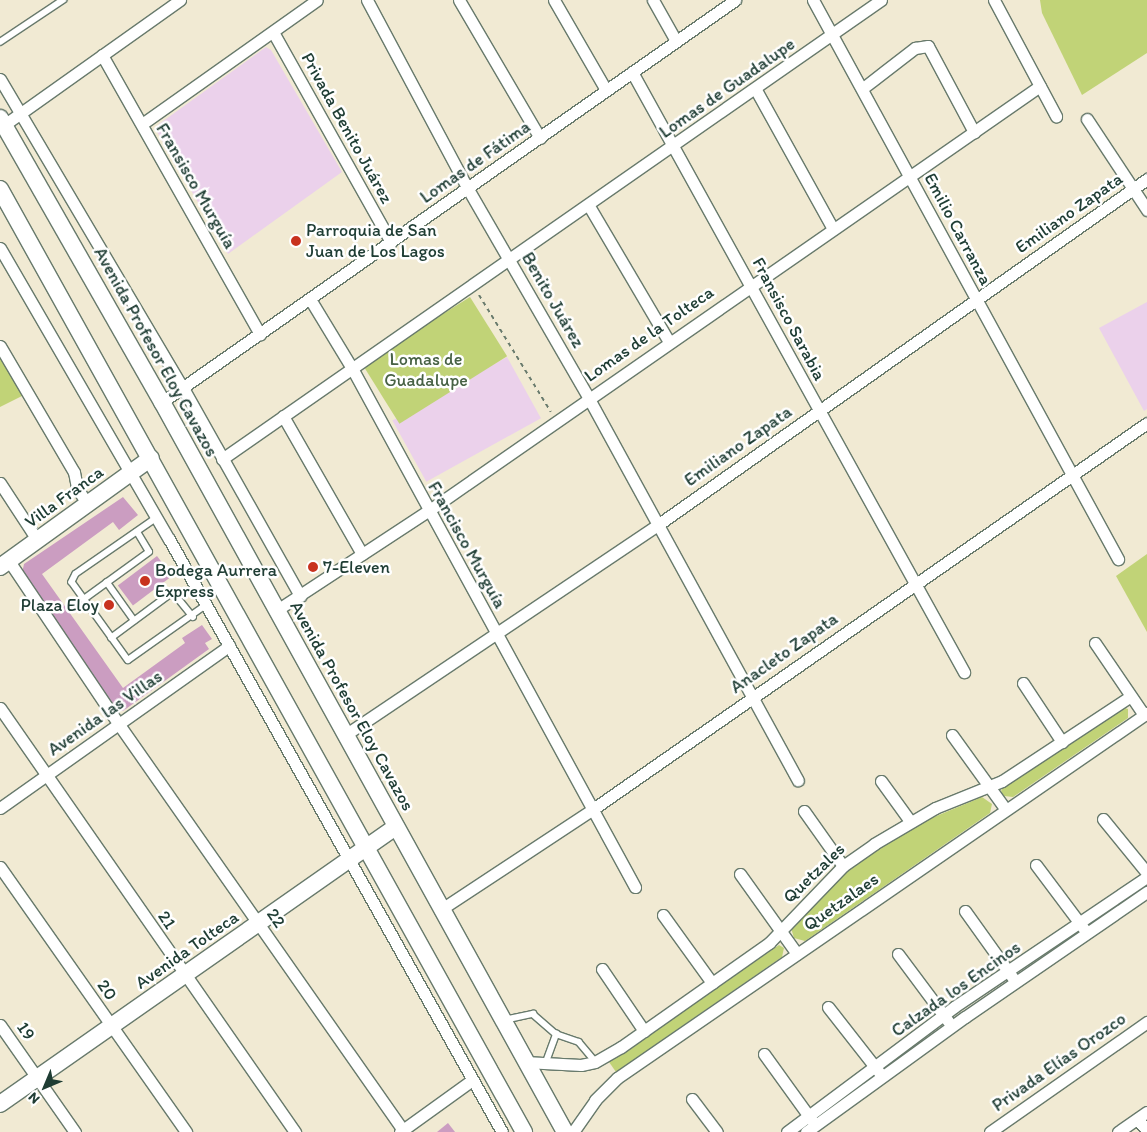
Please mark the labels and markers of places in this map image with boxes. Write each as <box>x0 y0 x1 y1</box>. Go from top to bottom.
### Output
place label: Parroquia de San Juan de Los Lagos <box>306 220 445 262</box>
marker: Parroquia de San Juan de Los Lagos <box>290 235 302 247</box>
place label: 7-Eleven <box>323 556 390 578</box>
place label: Bodega Aurrera Express <box>155 560 277 602</box>
marker: 7-Eleven <box>307 561 319 573</box>
marker: Bodega Aurrera Express <box>139 575 151 587</box>
place label: Plaza Eloy <box>20 594 99 616</box>
marker: Plaza Eloy <box>103 599 115 611</box>

